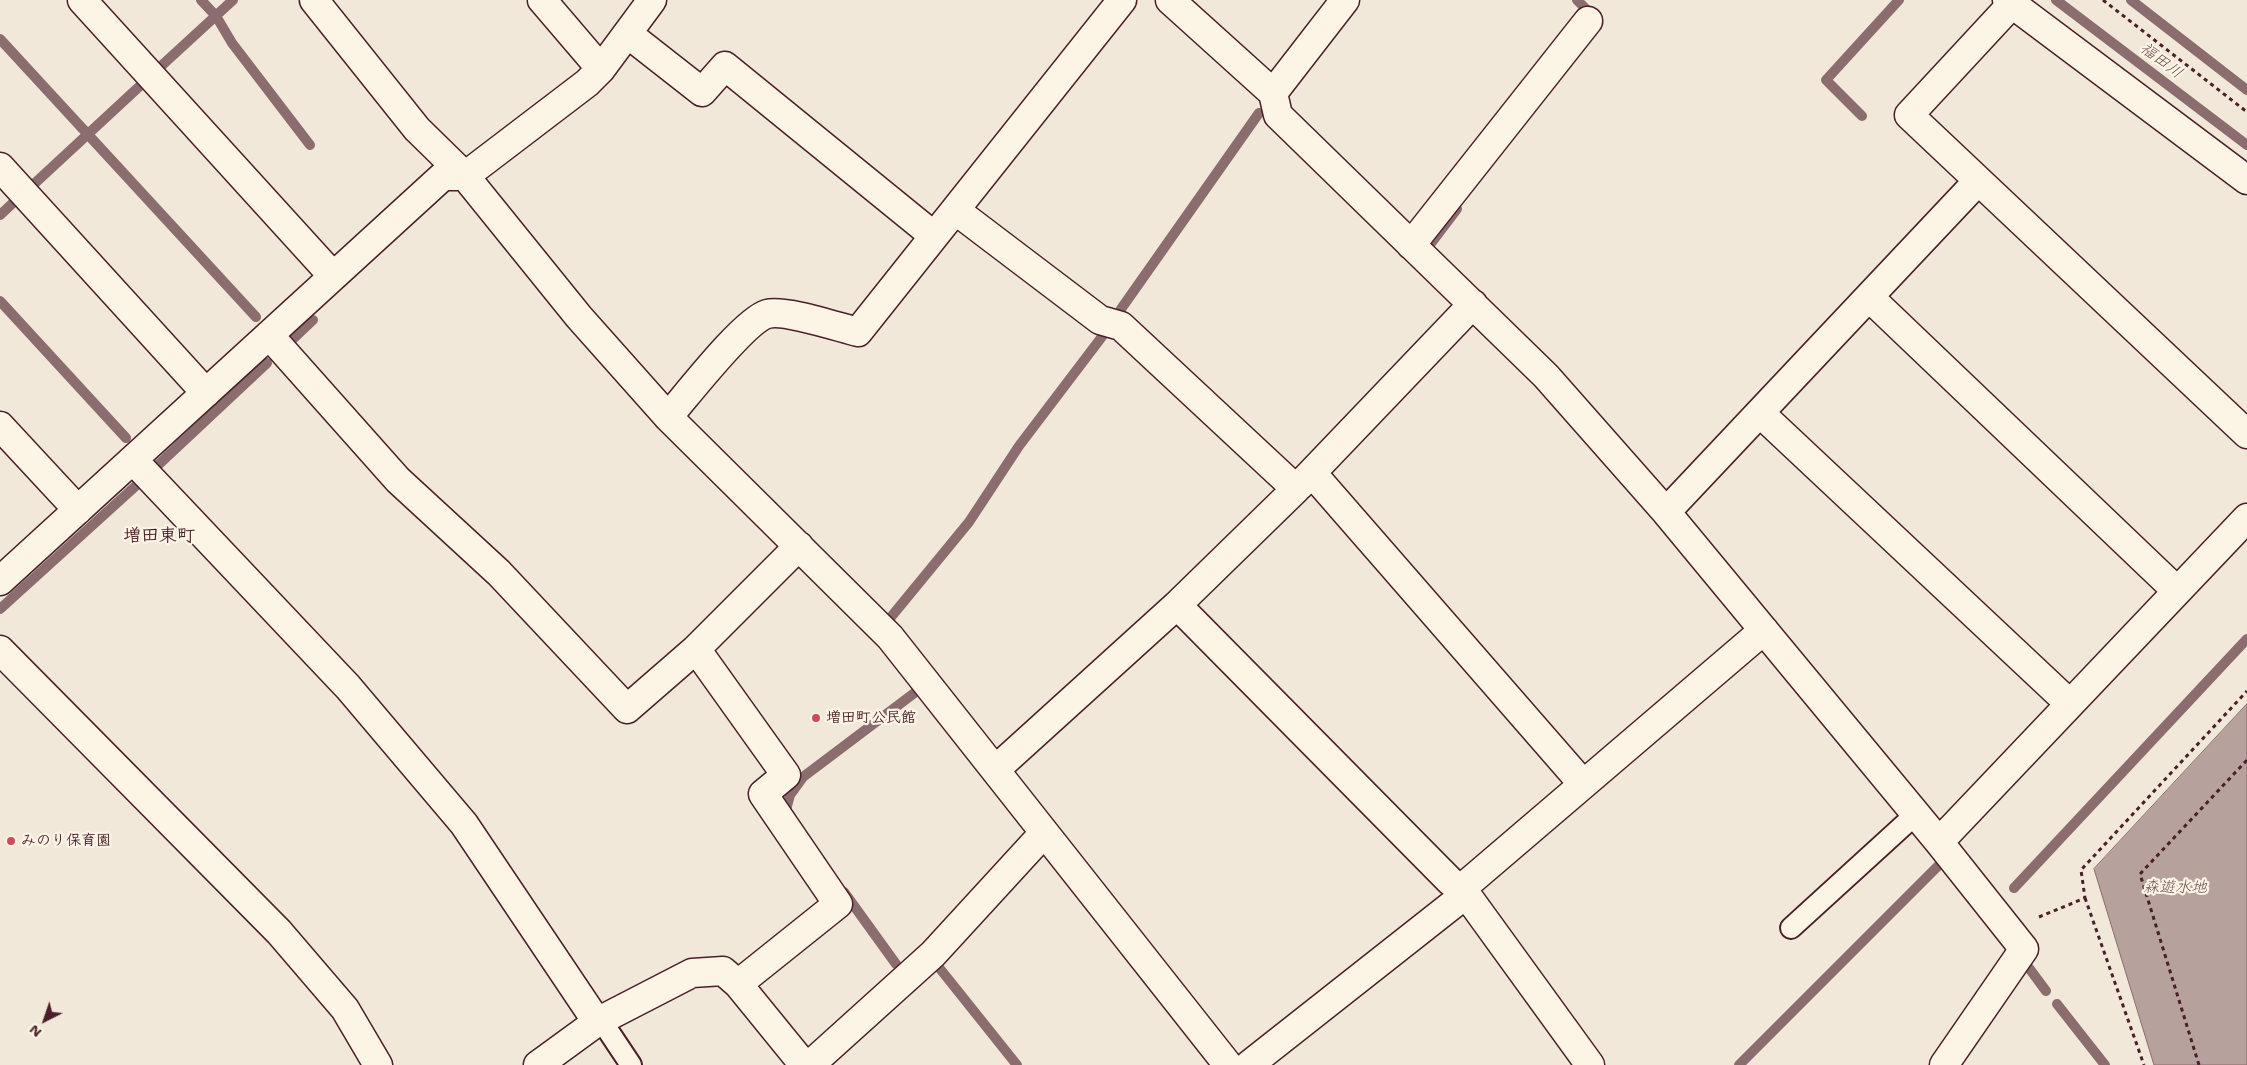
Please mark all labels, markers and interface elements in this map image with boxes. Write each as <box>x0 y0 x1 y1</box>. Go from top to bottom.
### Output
water label: 福田川 <box>2136 39 2186 83</box>
district label: 増田東町 <box>123 525 195 547</box>
place label: 増田町公民館 <box>826 709 916 727</box>
marker: 増田町公民館 <box>810 712 822 724</box>
place label: みのり保育園 <box>21 832 111 850</box>
marker: みのり保育園 <box>5 835 17 847</box>
water label: 森遊水地 <box>2143 878 2207 898</box>
north arrow <box>20 995 70 1045</box>
text: N <box>25 1021 45 1042</box>

